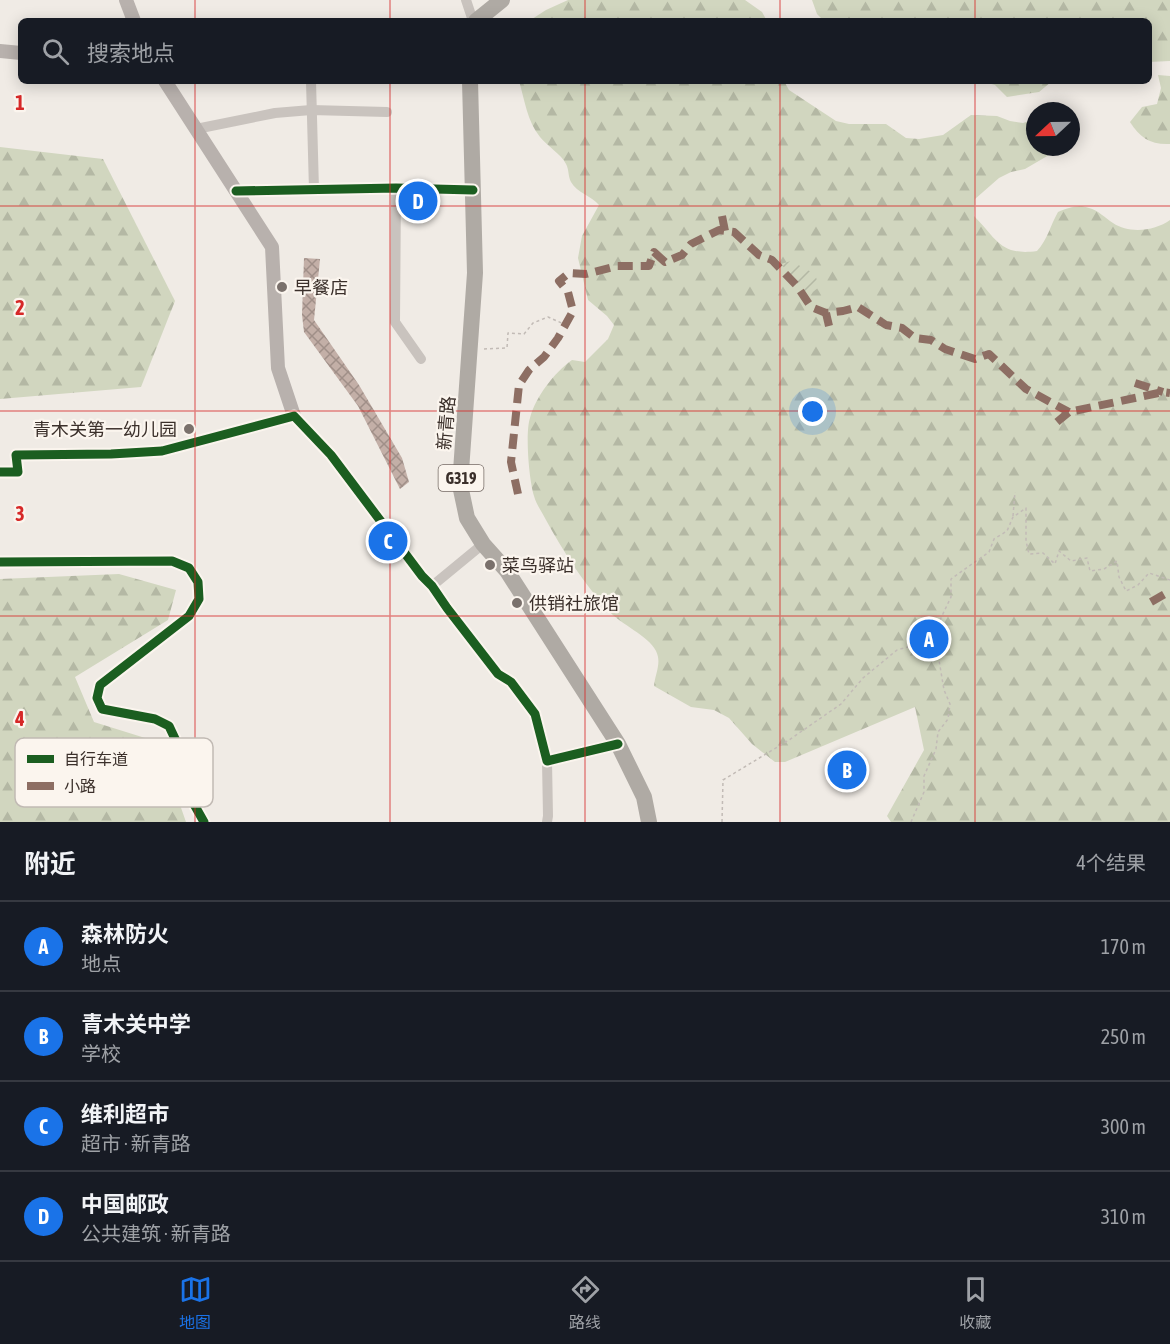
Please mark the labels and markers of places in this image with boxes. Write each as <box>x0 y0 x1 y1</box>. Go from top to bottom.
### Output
pin: D <box>398 178 438 224</box>
place label: 早餐店 <box>294 277 348 298</box>
marker: 早餐店 <box>275 280 289 294</box>
place label: 青木关第一幼儿园 <box>33 419 177 440</box>
marker: 青木关第一幼儿园 <box>182 422 196 436</box>
pin: C <box>368 518 408 564</box>
place label: 菜鸟驿站 <box>502 555 574 576</box>
marker: 菜鸟驿站 <box>483 558 497 572</box>
place label: 供销社旅馆 <box>529 593 619 614</box>
marker: 供销社旅馆 <box>510 596 524 610</box>
pin: A <box>910 616 948 662</box>
pin: B <box>828 748 866 792</box>

